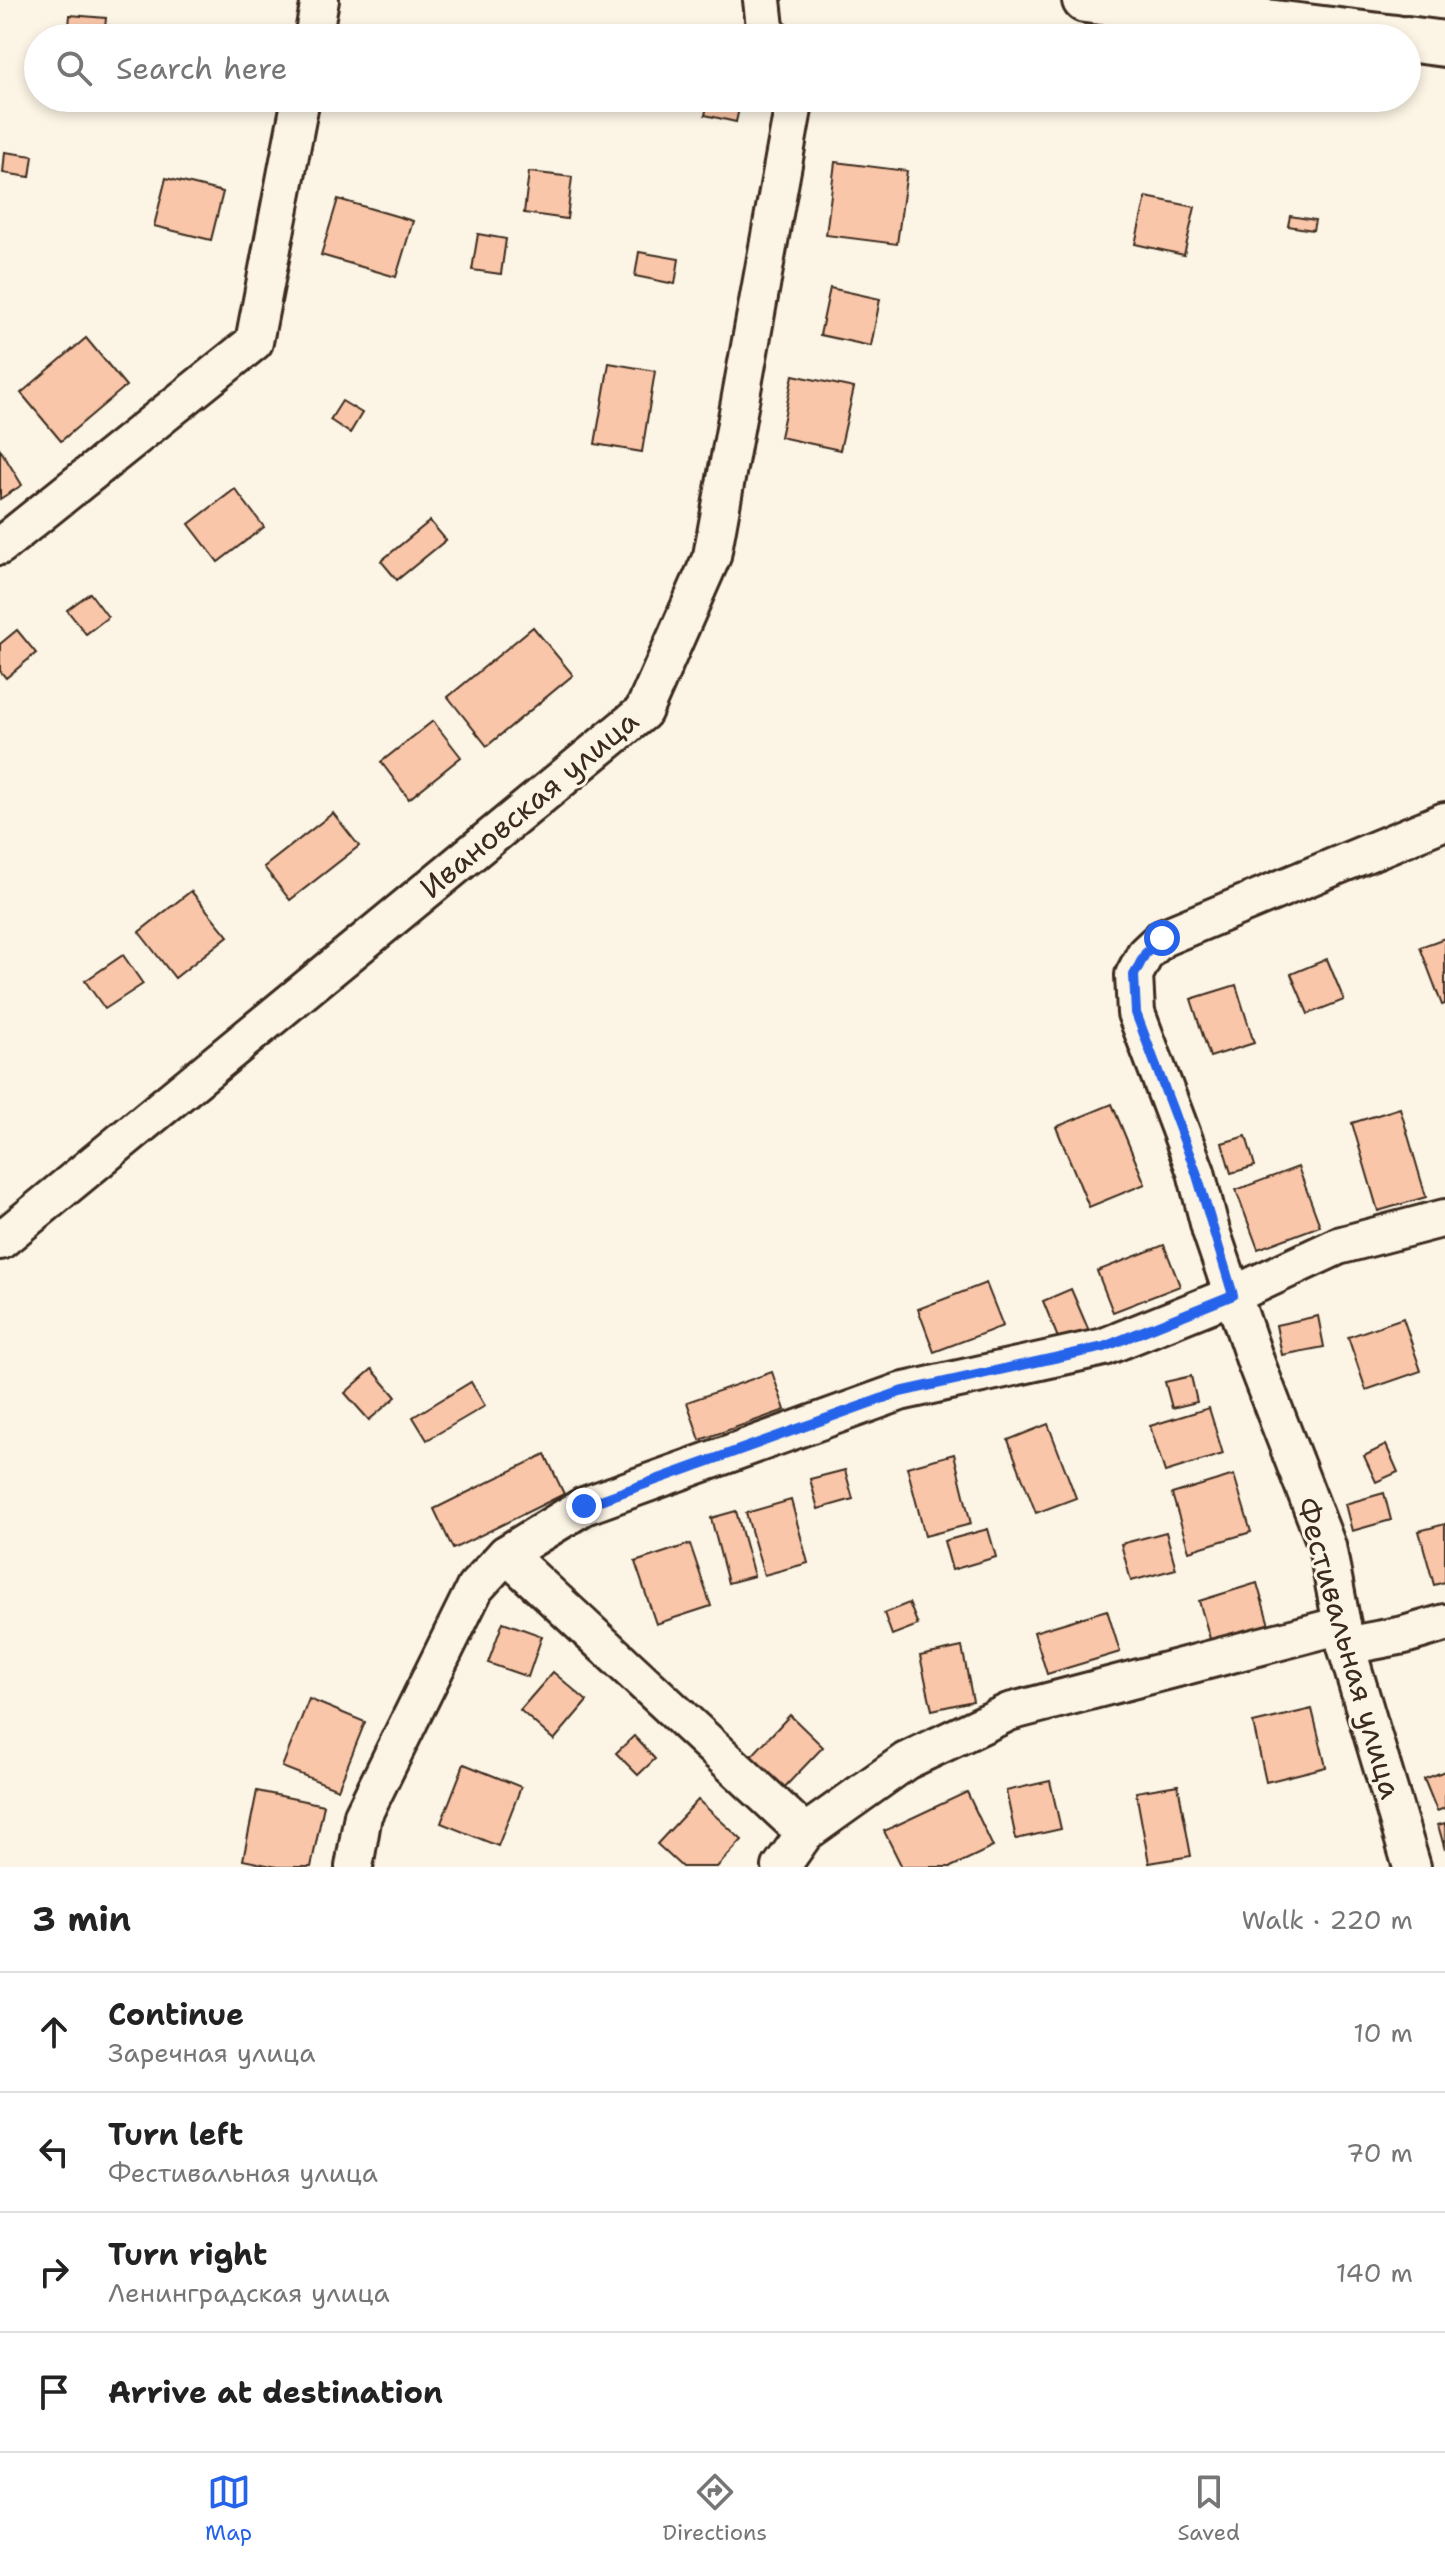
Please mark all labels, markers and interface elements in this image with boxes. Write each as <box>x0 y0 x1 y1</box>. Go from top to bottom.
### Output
search box <box>24 24 1421 112</box>
icon: search <box>52 46 96 90</box>
text: Search here <box>116 48 287 89</box>
street label: Ивановская улица <box>411 700 647 908</box>
route start <box>1144 920 1180 956</box>
route end <box>566 1488 602 1524</box>
street label: Фестивальная улица <box>1286 1493 1412 1804</box>
text: 3 min <box>32 1896 131 1942</box>
text: Walk · 220 m <box>1241 1902 1413 1937</box>
text: Continue <box>108 1994 244 2035</box>
icon: ahead <box>32 2010 76 2054</box>
text: 10 m <box>1353 2015 1413 2050</box>
text: Заречная улица <box>108 2035 315 2070</box>
text: Turn left <box>108 2114 243 2155</box>
icon: left <box>32 2130 76 2174</box>
text: 70 m <box>1346 2135 1413 2170</box>
text: Фестивальная улица <box>108 2155 378 2190</box>
text: Turn right <box>108 2234 267 2275</box>
icon: right <box>32 2250 76 2294</box>
text: 140 m <box>1336 2255 1413 2290</box>
text: Ленинградская улица <box>108 2275 390 2310</box>
icon: arrive <box>32 2370 76 2414</box>
text: Arrive at destination <box>108 2372 443 2413</box>
tab: Map <box>205 2470 252 2547</box>
tab: Directions <box>662 2470 767 2547</box>
tab: Saved <box>1177 2470 1240 2547</box>

